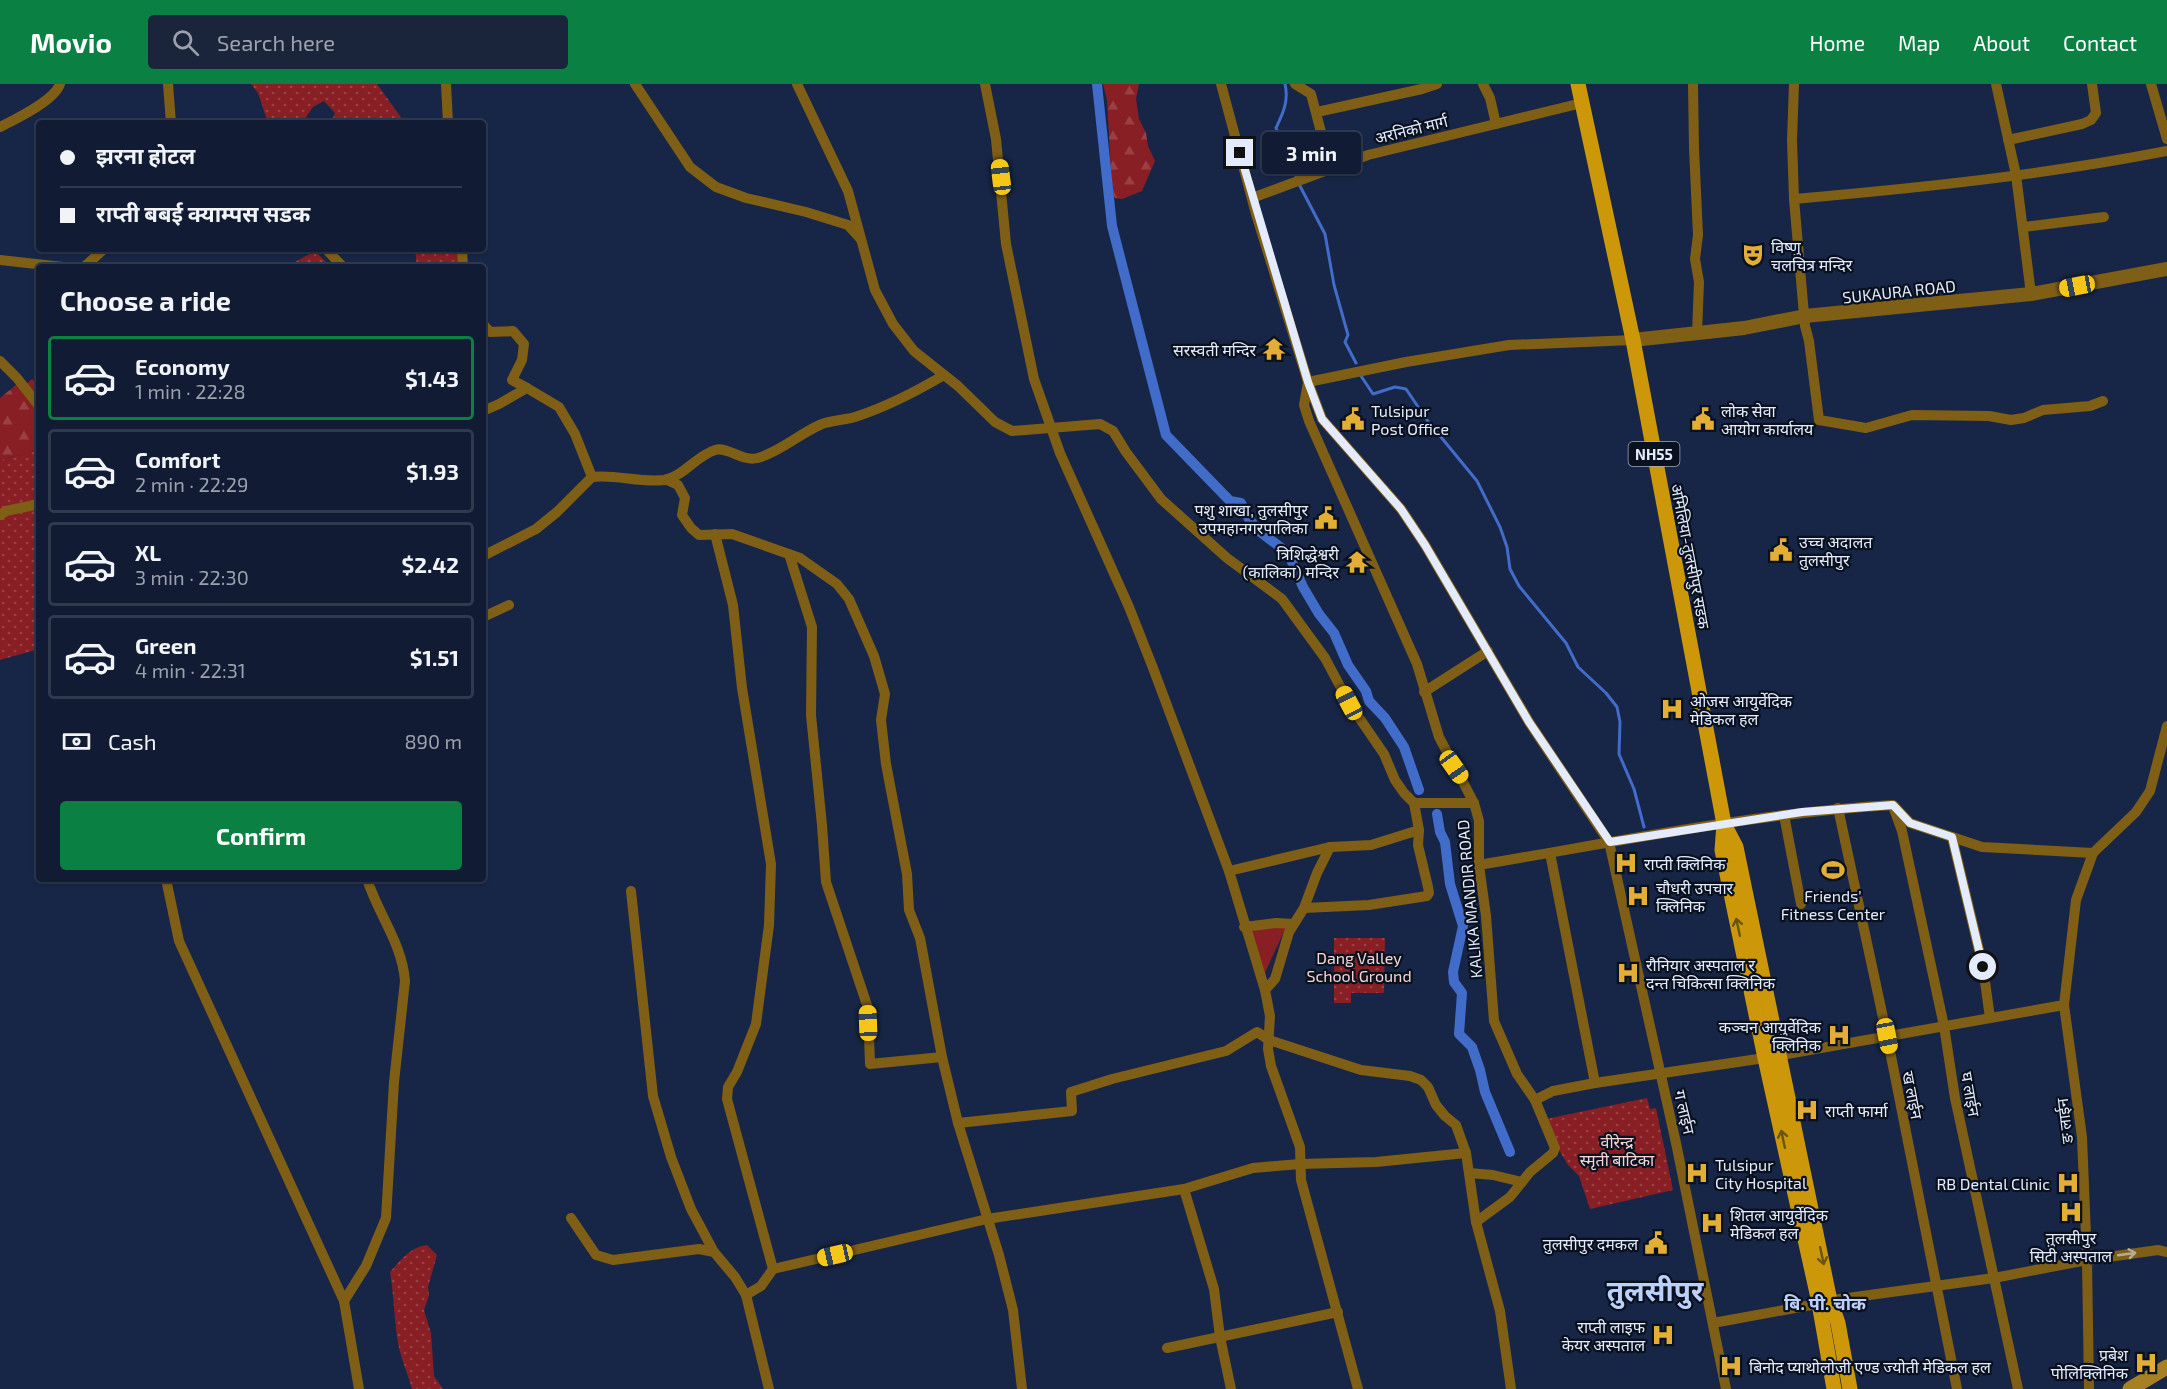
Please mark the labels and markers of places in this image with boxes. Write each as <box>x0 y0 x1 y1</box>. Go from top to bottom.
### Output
place label: विष्णु चलचित्र मन्दिर <box>1771 237 1853 274</box>
theatre icon: विष्णु चलचित्र मन्दिर <box>1740 242 1766 268</box>
temple icon: सरस्वती मन्दिर <box>1261 336 1287 362</box>
place label: सरस्वती मन्दिर <box>1173 340 1256 359</box>
place label: Tulsipur Post Office <box>1371 401 1449 438</box>
place label: लोक सेवा आयोग कार्यालय <box>1721 401 1814 438</box>
public building icon: Tulsipur Post Office <box>1340 406 1366 432</box>
public building icon: लोक सेवा आयोग कार्यालय <box>1690 406 1716 432</box>
place label: पशु शाखा, तुलसीपुर उपमहानगरपालिका <box>1194 500 1309 537</box>
public building icon: पशु शाखा, तुलसीपुर उपमहानगरपालिका <box>1313 505 1339 531</box>
place label: उच्च अदालत तुलसीपुर <box>1799 532 1873 571</box>
public building icon: उच्च अदालत तुलसीपुर <box>1768 537 1794 563</box>
place label: त्रिशिद्धेश्वरी (कालिका) मन्दिर <box>1242 544 1340 581</box>
temple icon: त्रिशिद्धेश्वरी (कालिका) मन्दिर <box>1344 549 1370 575</box>
place label: ओजस आयुर्वेदिक मेडिकल हल <box>1690 691 1793 728</box>
hospital icon: ओजस आयुर्वेदिक मेडिकल हल <box>1659 696 1685 722</box>
hospital icon: राप्ती क्लिनिक <box>1613 850 1639 876</box>
place label: राप्ती क्लिनिक <box>1644 854 1726 873</box>
sports icon: Friends' Fitness Center <box>1820 857 1846 883</box>
place label: चौधरी उपचार क्लिनिक <box>1656 878 1734 915</box>
hospital icon: चौधरी उपचार क्लिनिक <box>1625 883 1651 909</box>
place label: Friends' Fitness Center <box>1781 886 1886 923</box>
place label: रौनियार अस्पताल र दन्त चिकित्सा क्लिनिक <box>1646 955 1776 992</box>
hospital icon: रौनियार अस्पताल र दन्त चिकित्सा क्लिनिक <box>1615 960 1641 986</box>
place label: कञ्चन आयुर्वेदिक क्लिनिक <box>1719 1017 1822 1054</box>
hospital icon: कञ्चन आयुर्वेदिक क्लिनिक <box>1826 1022 1852 1048</box>
hospital icon: राप्ती फार्मा <box>1794 1097 1820 1123</box>
place label: राप्ती फार्मा <box>1825 1101 1889 1120</box>
place label: Tulsipur City Hospital <box>1715 1155 1807 1192</box>
hospital icon: Tulsipur City Hospital <box>1684 1160 1710 1186</box>
hospital icon: RB Dental Clinic <box>2055 1170 2081 1196</box>
place label: RB Dental Clinic <box>1936 1174 2050 1193</box>
hospital icon: तुलसीपुर सिटी अस्पताल <box>2058 1199 2084 1225</box>
place label: शितल आयुर्वेदिक मेडिकल हल <box>1730 1205 1829 1242</box>
hospital icon: शितल आयुर्वेदिक मेडिकल हल <box>1699 1210 1725 1236</box>
place label: तुलसीपुर सिटी अस्पताल <box>2030 1228 2113 1265</box>
public building icon: तुलसीपुर दमकल <box>1643 1230 1669 1256</box>
place label: तुलसीपुर दमकल <box>1543 1234 1639 1255</box>
place label: राप्ती लाइफ केयर अस्पताल <box>1562 1317 1646 1354</box>
hospital icon: राप्ती लाइफ केयर अस्पताल <box>1650 1322 1676 1348</box>
place label: प्रबेश पोलिक्लिनिक <box>2051 1345 2129 1382</box>
hospital icon: प्रबेश पोलिक्लिनिक <box>2133 1350 2159 1376</box>
hospital icon: बिनोद प्याथोलोजी एण्ड ज्योती मेडिकल हल <box>1718 1353 1744 1379</box>
place label: बिनोद प्याथोलोजी एण्ड ज्योती मेडिकल हल <box>1749 1357 1992 1376</box>

